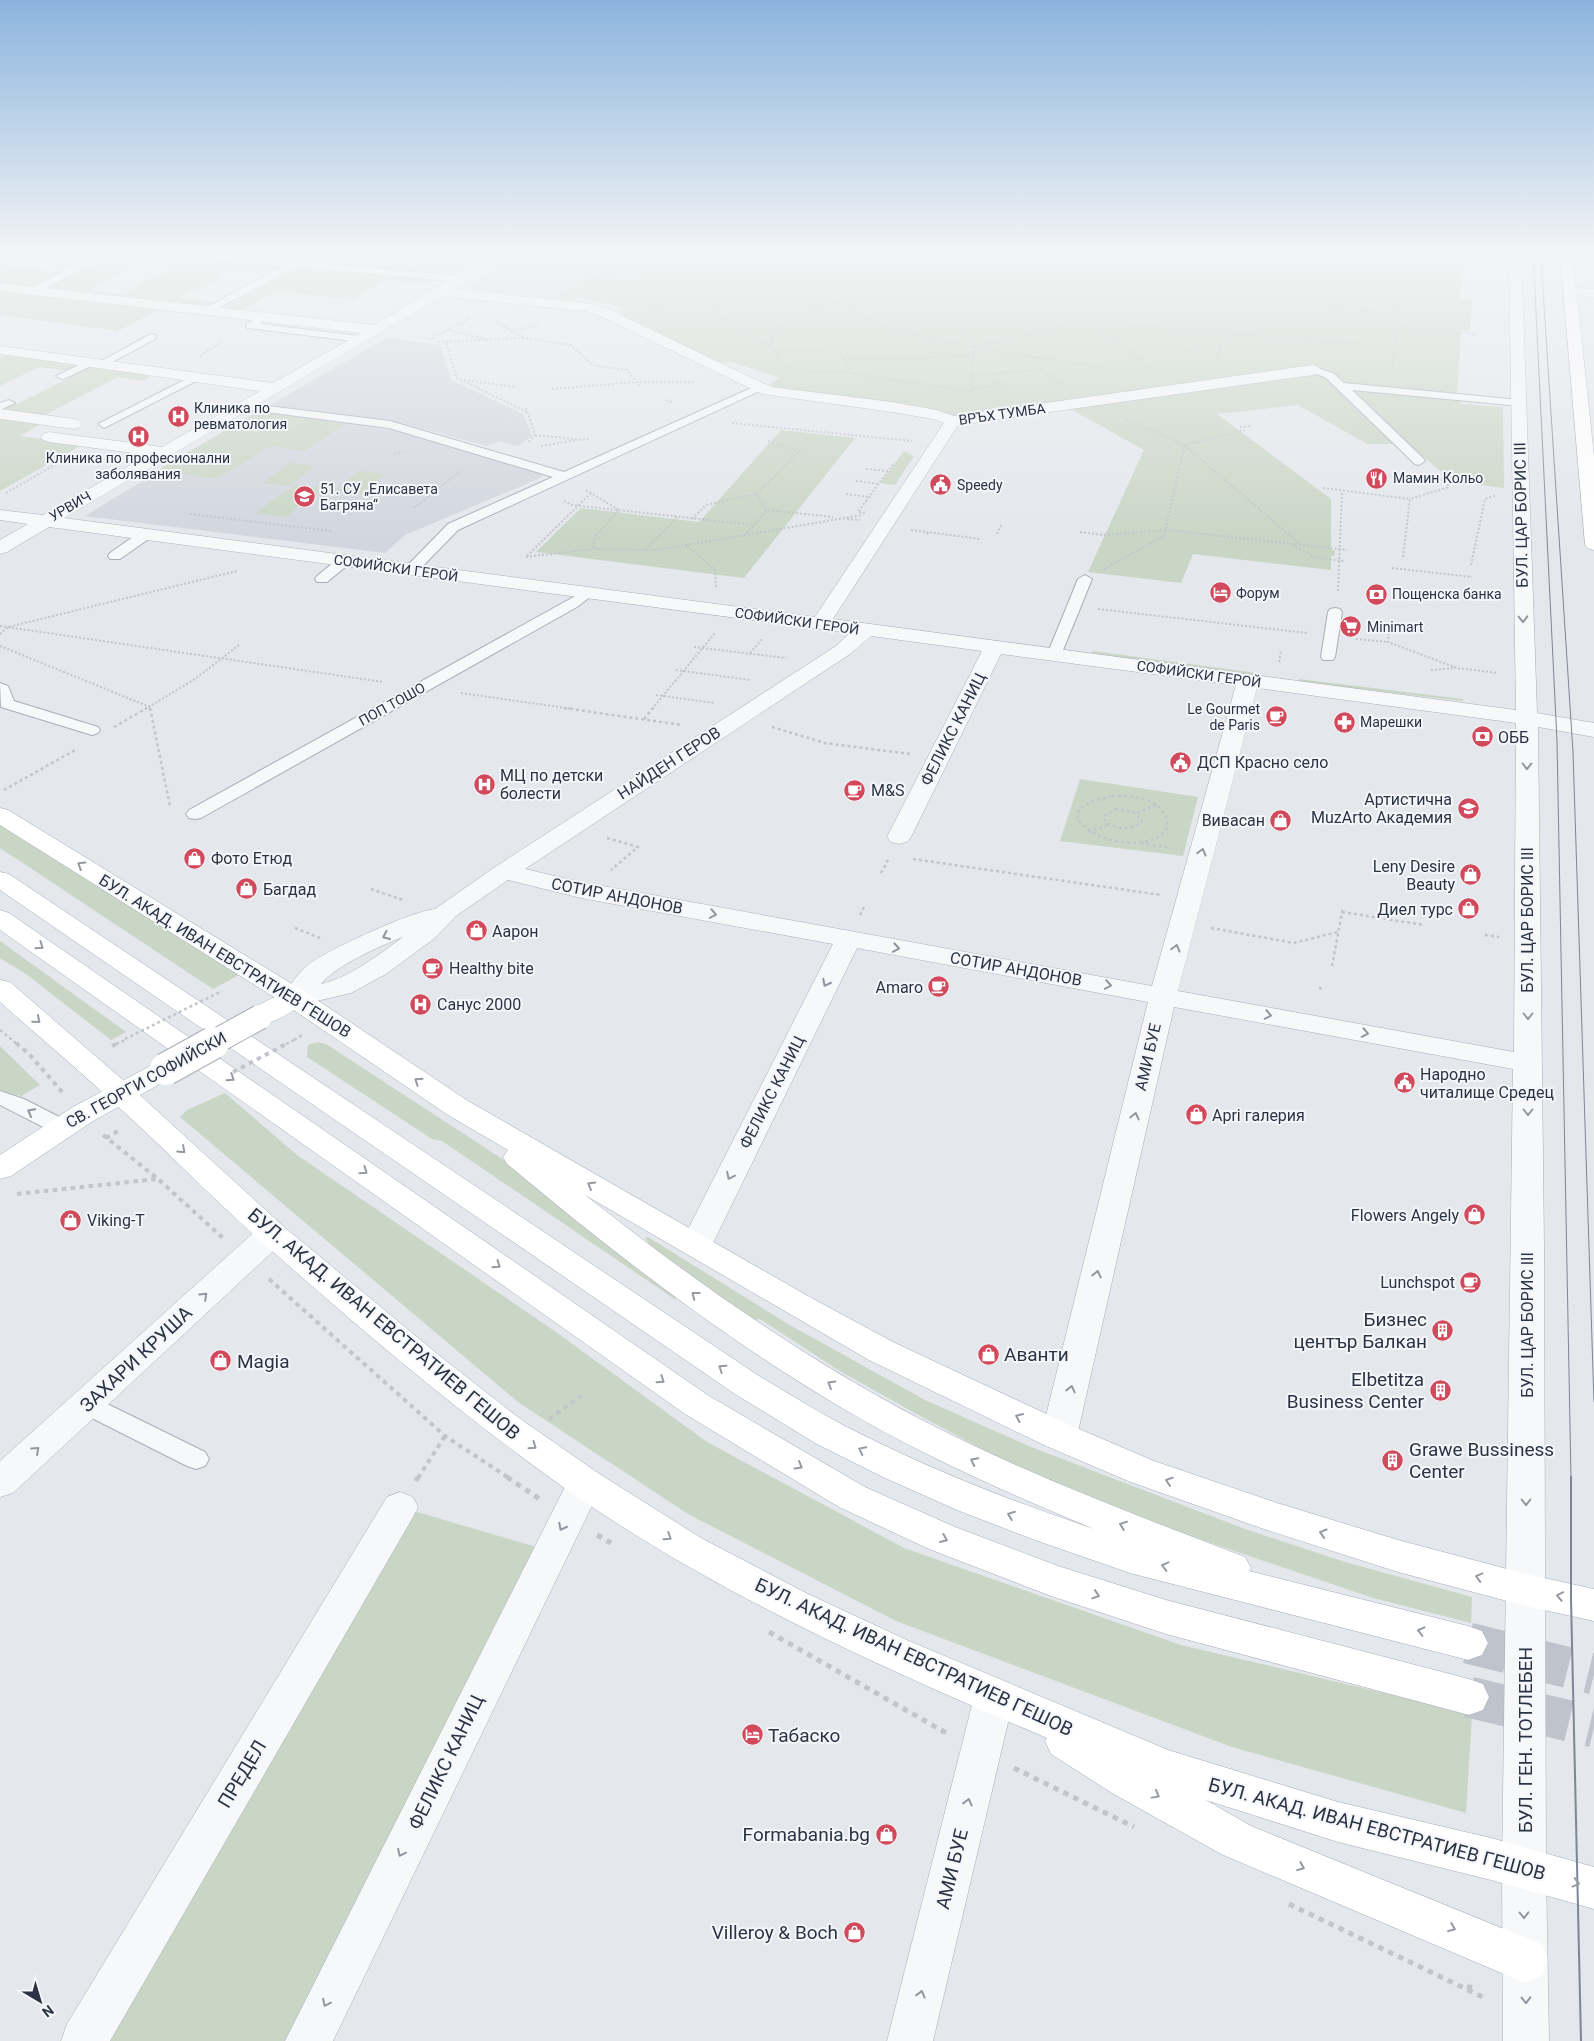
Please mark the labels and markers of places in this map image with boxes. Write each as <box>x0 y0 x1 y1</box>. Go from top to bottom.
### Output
place label: Клиника по ревматология <box>194 400 287 432</box>
hospital icon: Клиника по ревматология <box>166 404 190 428</box>
hospital icon: Клиника по професионални заболявания <box>126 424 150 448</box>
place label: Клиника по професионални заболявания <box>46 450 230 482</box>
restaurant icon: Мамин Кольо <box>1365 466 1389 490</box>
place label: Мамин Кольо <box>1393 470 1483 486</box>
public building icon: Speedy <box>929 473 953 497</box>
place label: Speedy <box>957 477 1003 493</box>
place label: 51. СУ „Елисавета Багряна“ <box>320 481 438 513</box>
school or university icon: 51. СУ „Елисавета Багряна“ <box>292 485 316 509</box>
hotel icon: Форум <box>1208 581 1232 605</box>
bank icon: Пощенска банка <box>1364 582 1388 606</box>
place label: Форум <box>1236 585 1280 601</box>
place label: Пощенска банка <box>1392 586 1502 602</box>
supermarket icon: Minimart <box>1339 615 1363 639</box>
place label: Minimart <box>1367 619 1424 635</box>
place label: Le Gourmet de Paris <box>1187 701 1260 733</box>
cafe icon: Le Gourmet de Paris <box>1264 705 1288 729</box>
pharmacy icon: Марешки <box>1332 710 1356 734</box>
place label: Марешки <box>1360 714 1422 730</box>
bank icon: ОББ <box>1470 725 1494 749</box>
place label: ОББ <box>1498 728 1529 747</box>
public building icon: ДСП Красно село <box>1169 750 1193 774</box>
place label: ДСП Красно село <box>1197 753 1328 772</box>
place label: МЦ по детски болести <box>500 766 603 803</box>
hospital icon: МЦ по детски болести <box>472 772 496 796</box>
cafe icon: M&S <box>843 778 867 802</box>
place label: M&S <box>871 781 904 800</box>
place label: Артистична MuzArto Академия <box>1311 790 1452 827</box>
school or university icon: Артистична MuzArto Академия <box>1456 796 1480 820</box>
shop icon: Вивасан <box>1269 808 1293 832</box>
place label: Вивасан <box>1202 811 1265 830</box>
shop icon: Фото Етюд <box>183 846 207 870</box>
place label: Фото Етюд <box>211 849 292 868</box>
place label: Leny Desire Beauty <box>1373 857 1455 894</box>
shop icon: Leny Desire Beauty <box>1459 863 1483 887</box>
shop icon: Багдад <box>235 877 259 901</box>
place label: Багдад <box>263 880 316 899</box>
shop icon: Диел турс <box>1457 897 1481 921</box>
place label: Диел турс <box>1377 900 1453 919</box>
shop icon: Аарон <box>464 919 488 943</box>
place label: Аарон <box>492 922 538 941</box>
cafe icon: Healthy bite <box>421 956 445 980</box>
place label: Healthy bite <box>449 959 534 978</box>
cafe icon: Amaro <box>927 975 951 999</box>
place label: Amaro <box>875 978 923 997</box>
hospital icon: Санус 2000 <box>409 992 433 1016</box>
place label: Санус 2000 <box>437 995 521 1014</box>
place label: Народно читалище Средец <box>1420 1065 1555 1102</box>
public building icon: Народно читалище Средец <box>1392 1071 1416 1095</box>
shop icon: Apri галерия <box>1184 1103 1208 1127</box>
place label: Apri галерия <box>1212 1106 1305 1125</box>
shop icon: Flowers Angely <box>1463 1203 1487 1227</box>
place label: Flowers Angely <box>1351 1206 1459 1225</box>
shop icon: Viking-T <box>59 1208 83 1232</box>
place label: Viking-T <box>87 1211 145 1230</box>
cafe icon: Lunchspot <box>1459 1270 1483 1294</box>
place label: Lunchspot <box>1380 1273 1455 1292</box>
place label: Бизнес център Балкан <box>1294 1308 1427 1353</box>
building icon: Бизнес център Балкан <box>1431 1318 1455 1342</box>
shop icon: Аванти <box>976 1342 1000 1366</box>
place label: Аванти <box>1004 1343 1069 1366</box>
shop icon: Magia <box>209 1349 233 1373</box>
place label: Magia <box>237 1350 290 1373</box>
place label: Elbetitza Business Center <box>1287 1368 1425 1413</box>
building icon: Elbetitza Business Center <box>1428 1378 1452 1402</box>
place label: Grawe Bussiness Center <box>1409 1438 1554 1483</box>
building icon: Grawe Bussiness Center <box>1381 1448 1405 1472</box>
hotel icon: Табаско <box>740 1723 764 1747</box>
place label: Табаско <box>768 1724 840 1747</box>
shop icon: Formabania.bg <box>874 1822 898 1846</box>
place label: Formabania.bg <box>743 1823 870 1846</box>
shop icon: Villeroy & Boch <box>842 1920 866 1944</box>
place label: Villeroy & Boch <box>712 1921 838 1944</box>

